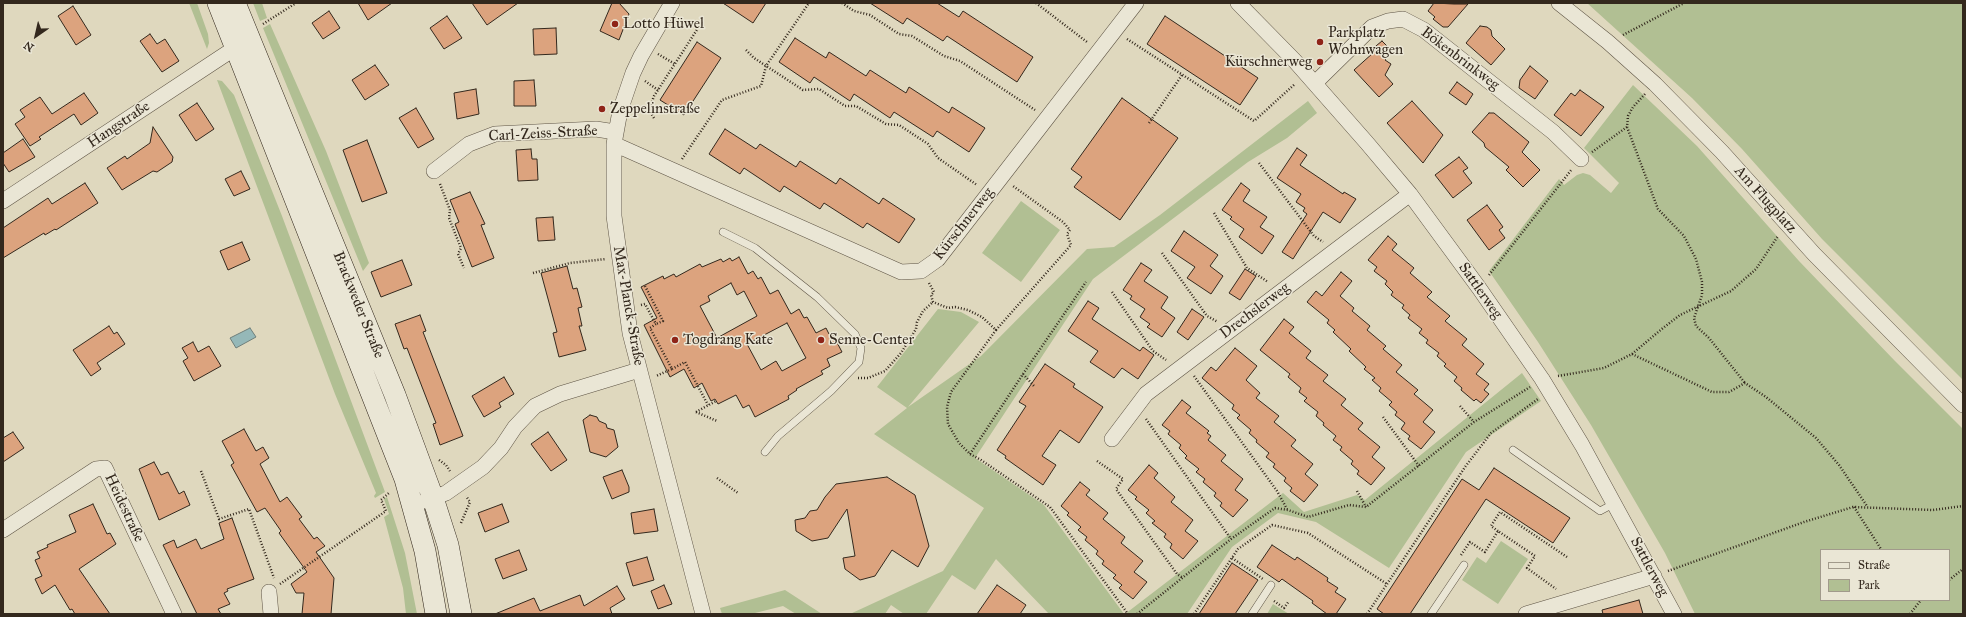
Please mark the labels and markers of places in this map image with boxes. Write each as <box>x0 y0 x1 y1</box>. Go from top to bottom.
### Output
place label: Lotto Hüwel <box>623 15 704 33</box>
marker: Lotto Hüwel <box>610 19 620 29</box>
place label: Parkplatz Wohnwagen <box>1328 24 1403 59</box>
marker: Parkplatz Wohnwagen <box>1315 37 1325 47</box>
place label: Kürschnerweg <box>1225 53 1312 71</box>
marker: Kürschnerweg <box>1315 57 1325 67</box>
place label: Zeppelinstraße <box>610 100 700 118</box>
marker: Zeppelinstraße <box>597 104 607 114</box>
place label: Togdrang Kate <box>683 331 773 349</box>
place label: Senne-Center <box>829 331 914 349</box>
marker: Togdrang Kate <box>670 335 680 345</box>
marker: Senne-Center <box>816 335 826 345</box>

